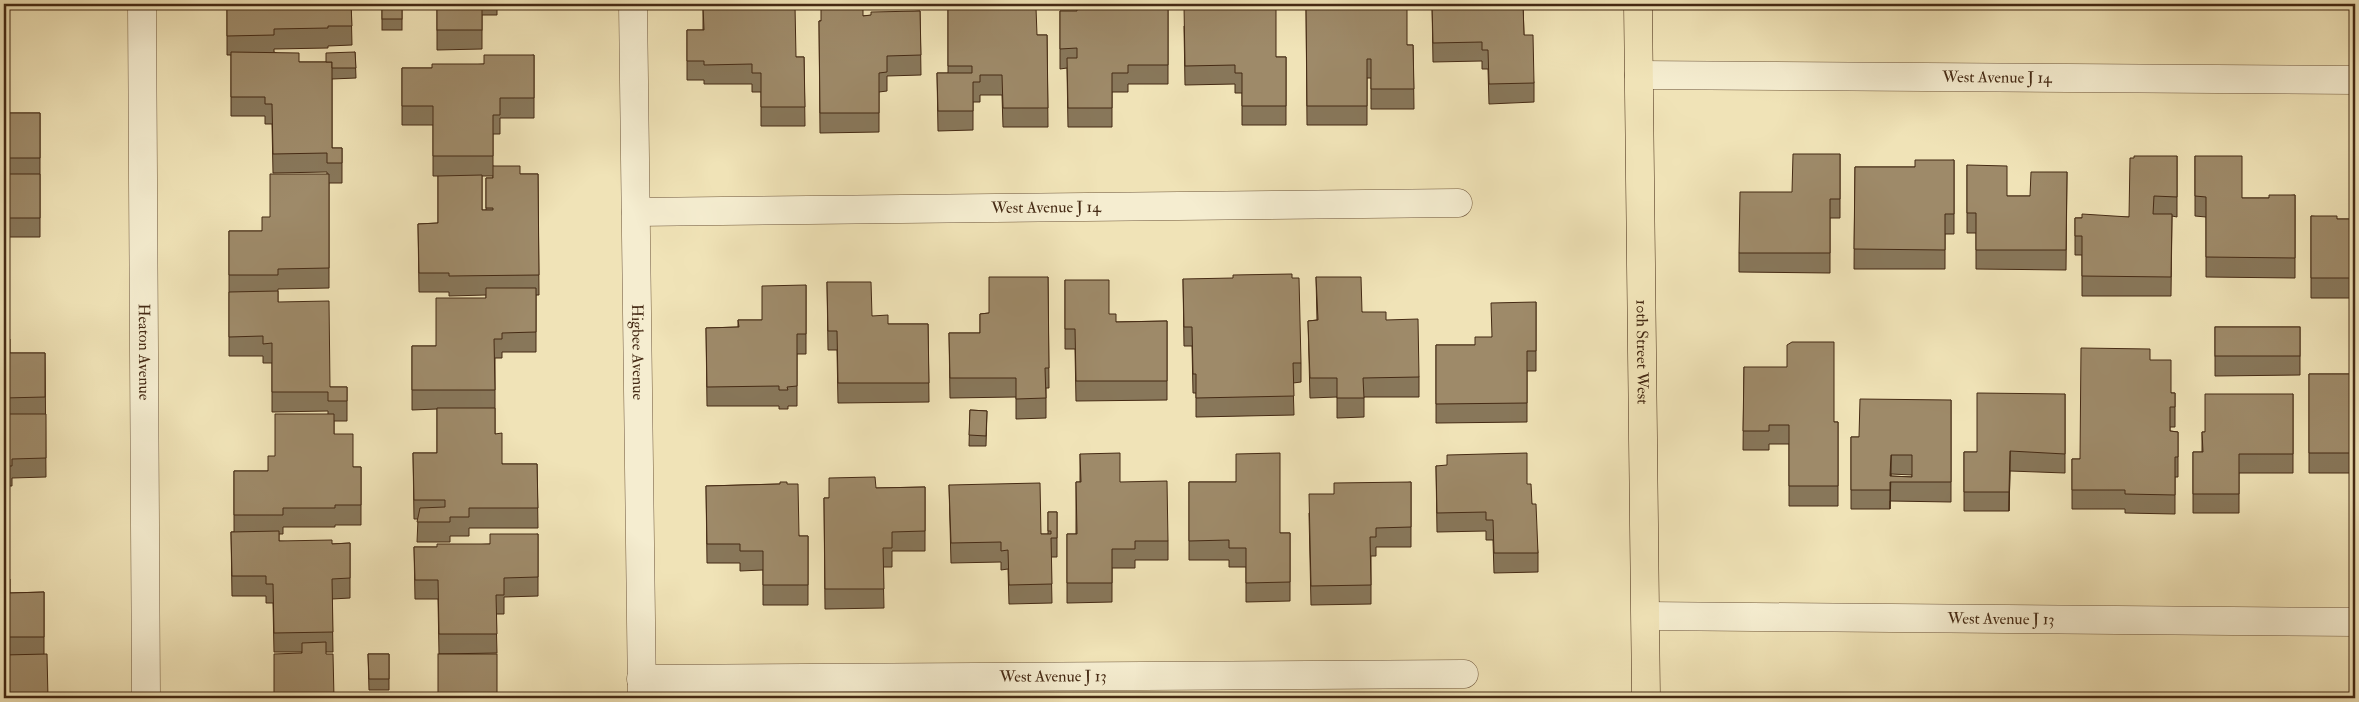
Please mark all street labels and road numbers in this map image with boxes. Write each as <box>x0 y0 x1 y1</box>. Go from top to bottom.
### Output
street label: West Avenue J 14 <box>1941 67 2053 89</box>
street label: West Avenue J 14 <box>990 197 1102 218</box>
street label: 10th Street West <box>1631 299 1653 405</box>
street label: Heaton Avenue <box>134 303 154 401</box>
street label: Higbee Avenue <box>627 304 648 401</box>
street label: West Avenue J 13 <box>1946 609 2055 630</box>
street label: West Avenue J 13 <box>998 666 1107 687</box>

